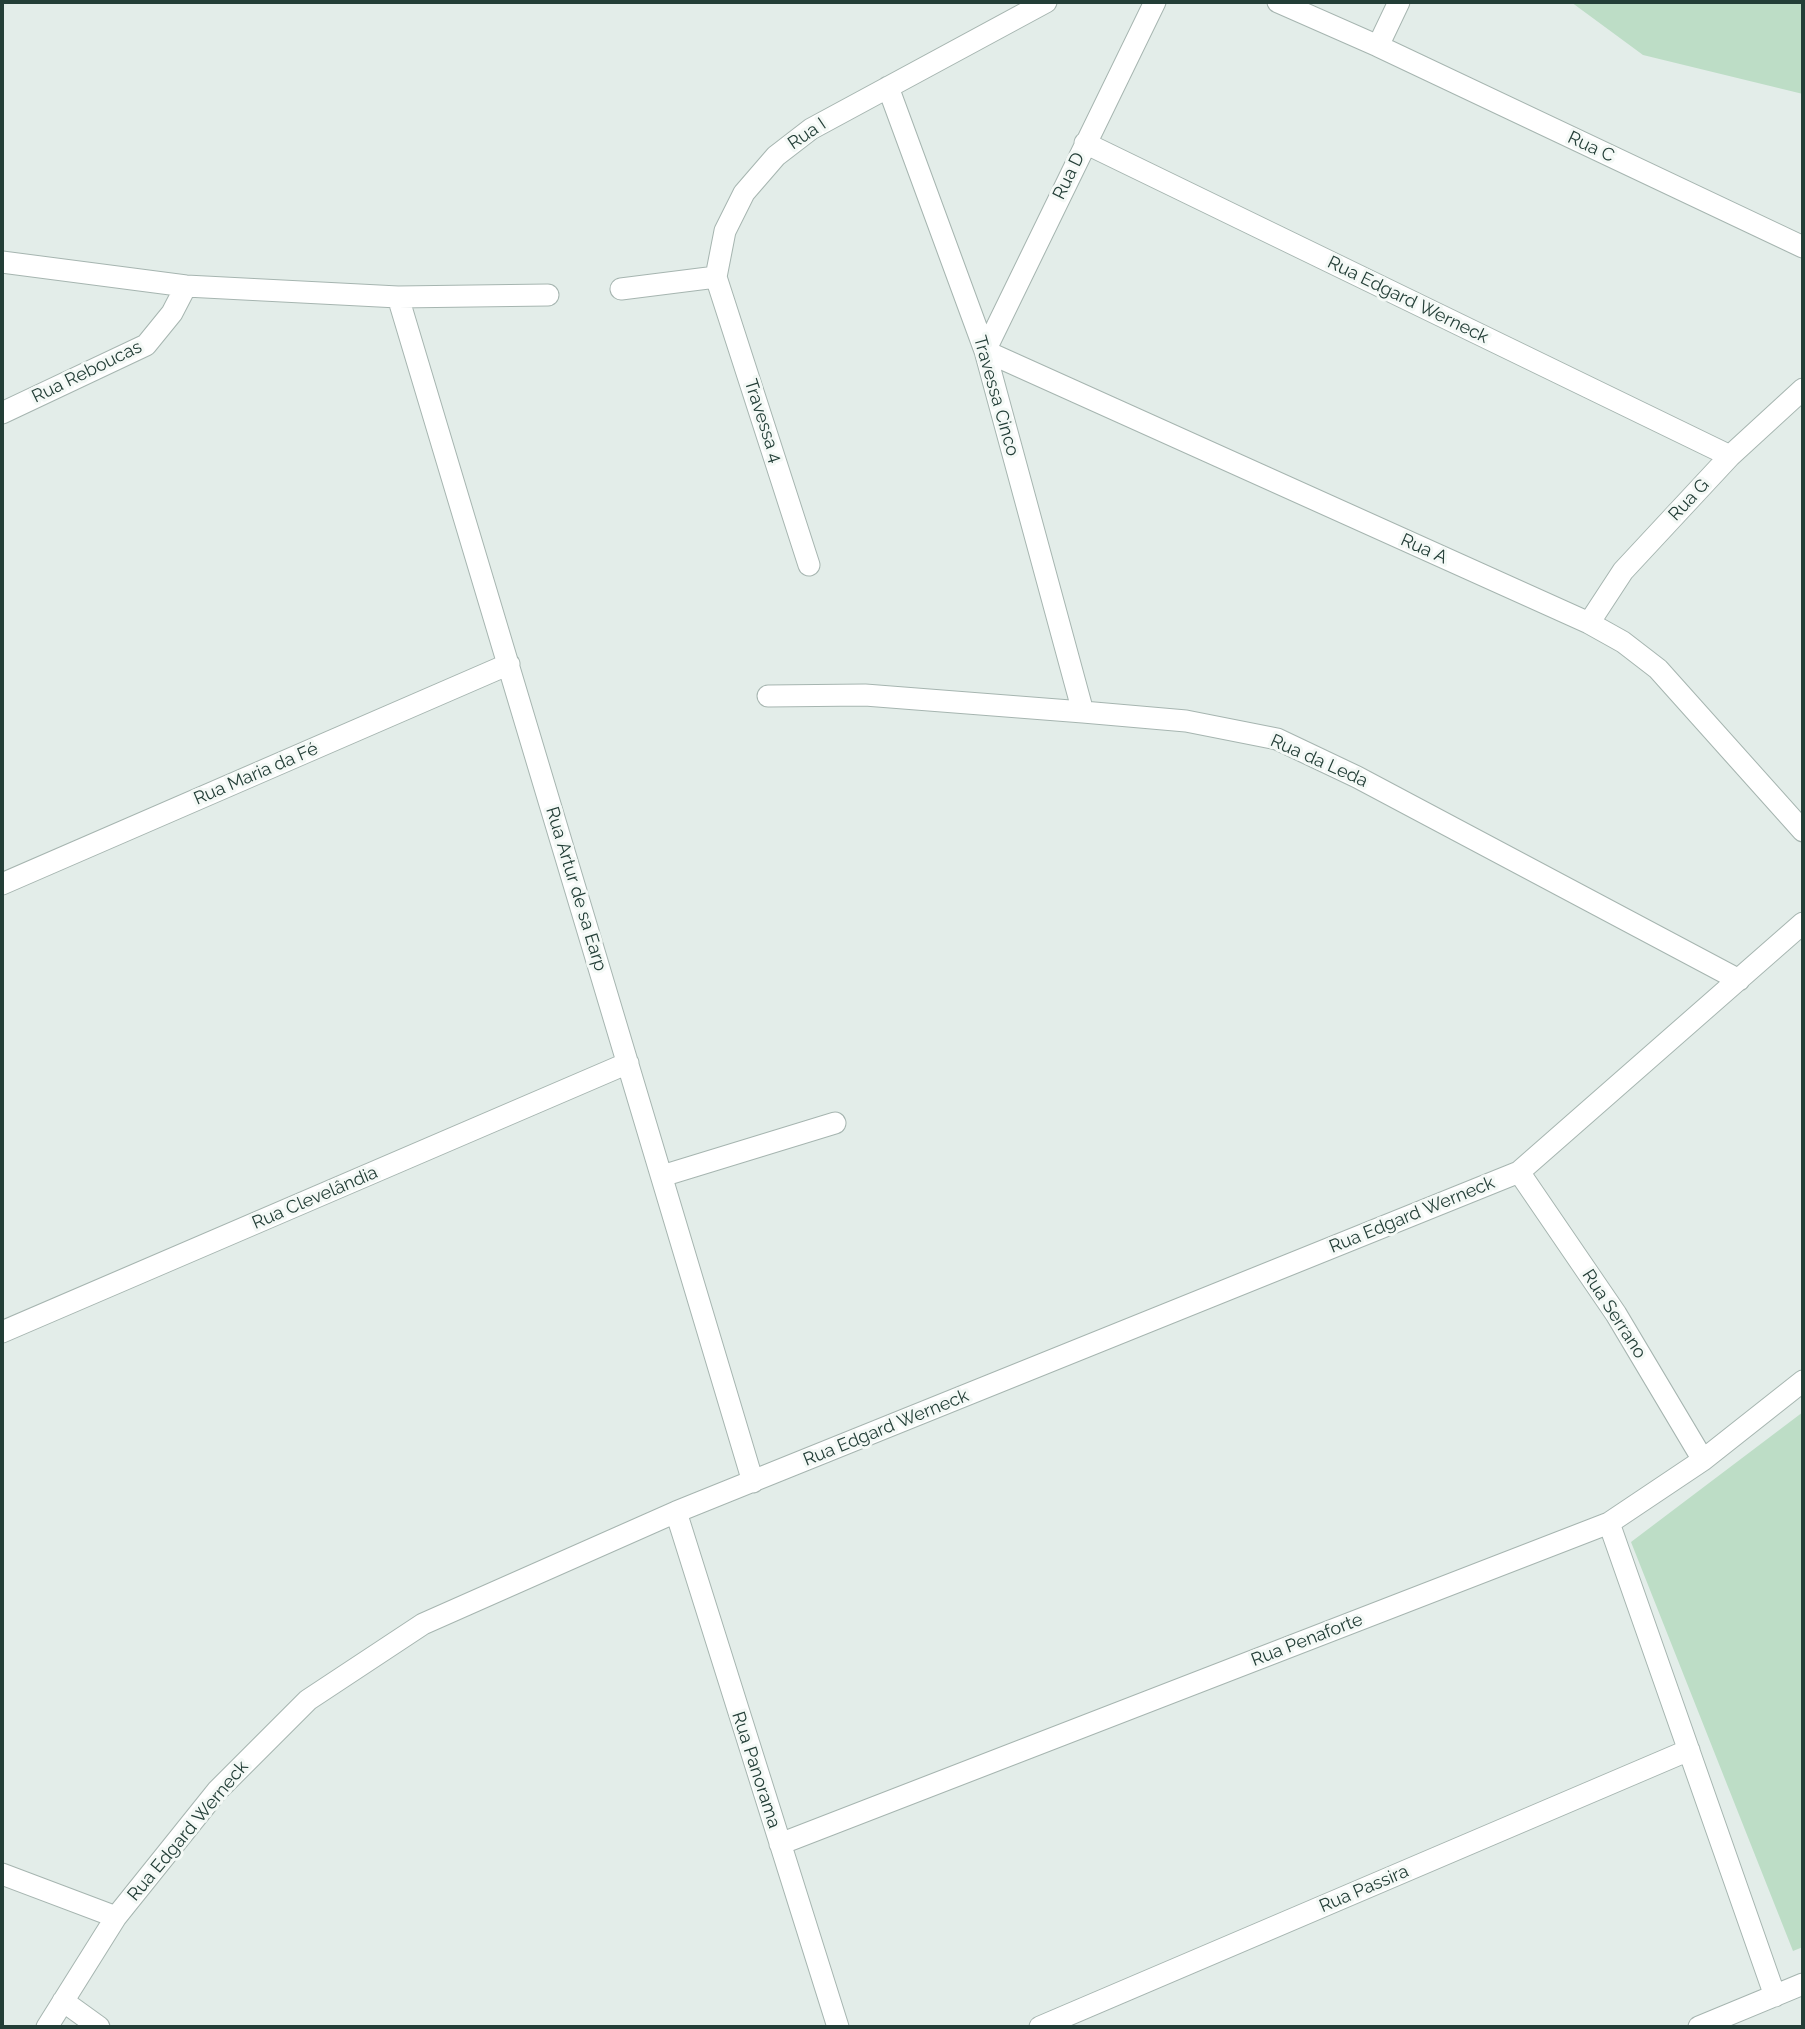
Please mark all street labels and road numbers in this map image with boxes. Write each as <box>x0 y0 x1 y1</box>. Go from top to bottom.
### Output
street label: Rua I <box>784 114 830 154</box>
street label: Rua C <box>1564 127 1618 167</box>
street label: Rua D <box>1048 149 1090 203</box>
street label: Rua Edgard Werneck <box>1324 252 1492 348</box>
street label: Travessa Cinco <box>969 333 1023 459</box>
street label: Rua Reboucas <box>29 336 145 408</box>
street label: Travessa 4 <box>739 376 787 466</box>
street label: Rua G <box>1664 474 1714 526</box>
street label: Rua A <box>1397 529 1451 569</box>
street label: Rua da Leda <box>1267 730 1371 792</box>
street label: Rua Maria da Fé <box>191 738 321 810</box>
street label: Rua Artur de sa Earp <box>541 804 611 974</box>
street label: Rua Clevelândia <box>249 1162 381 1234</box>
street label: Rua Edgard Werneck <box>1326 1172 1498 1258</box>
street label: Rua Serrano <box>1577 1265 1651 1363</box>
street label: Rua Edgard Werneck <box>800 1385 972 1471</box>
street label: Rua Penaforte <box>1248 1609 1366 1671</box>
street label: Rua Panorama <box>727 1709 785 1831</box>
street label: Rua Edgard Werneck <box>123 1757 253 1905</box>
street label: Rua Passira <box>1316 1860 1412 1918</box>

